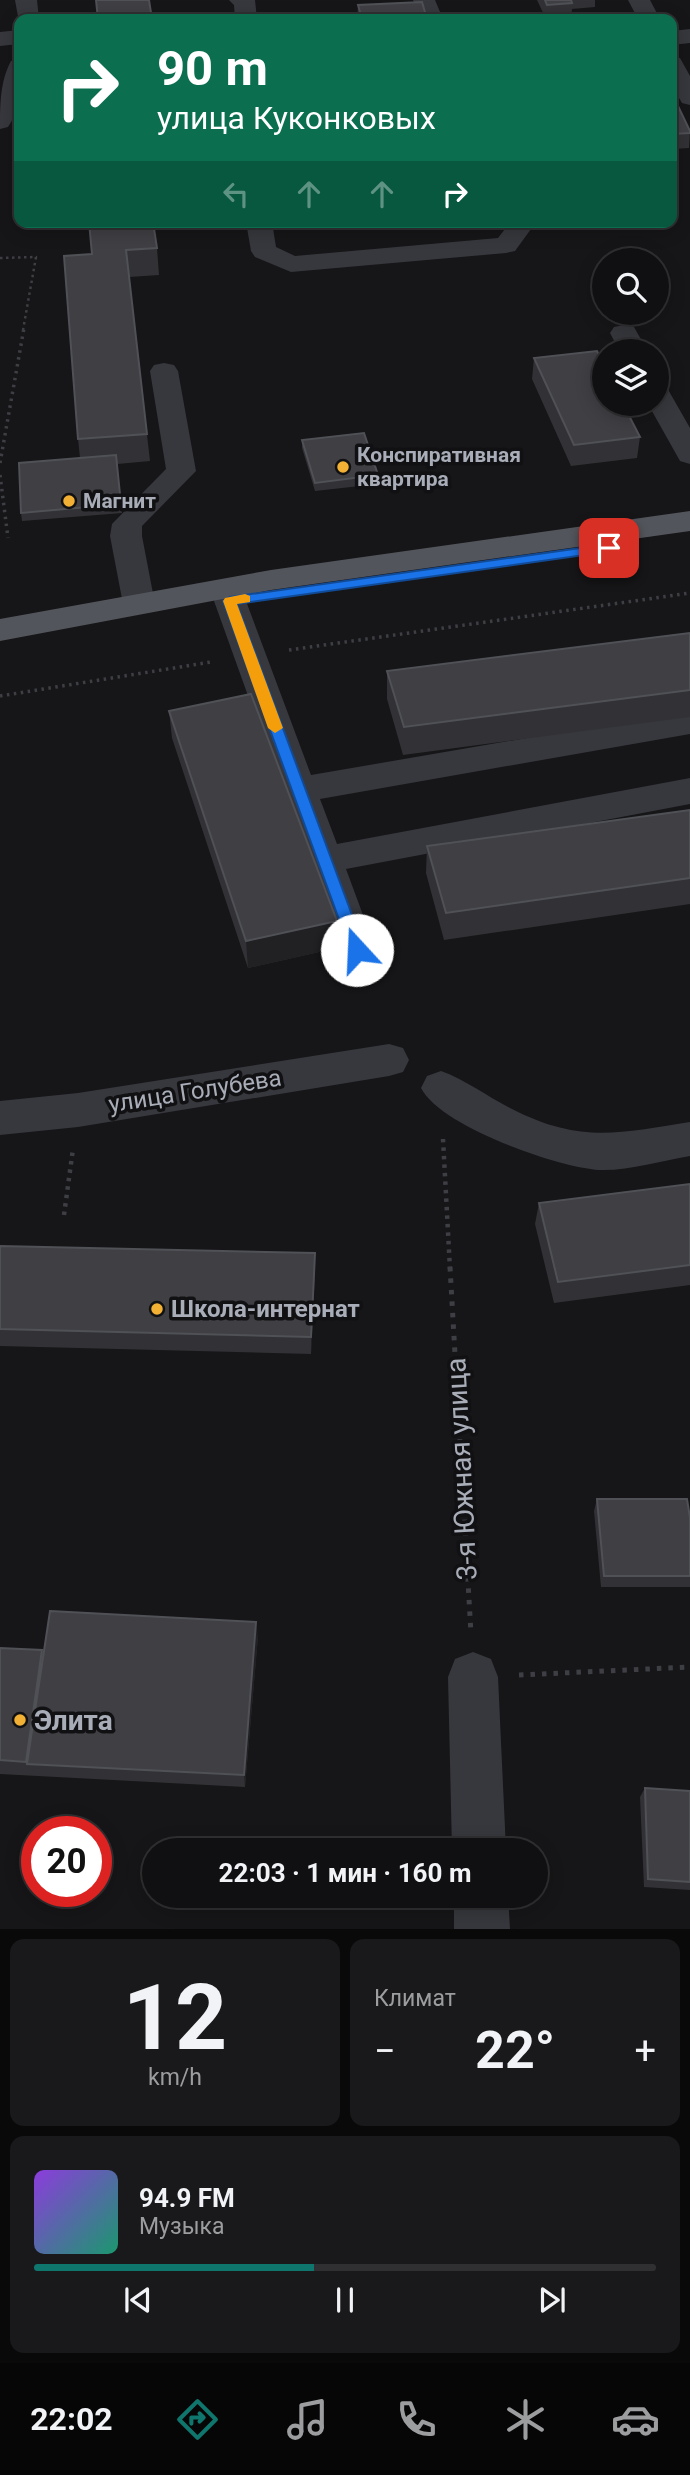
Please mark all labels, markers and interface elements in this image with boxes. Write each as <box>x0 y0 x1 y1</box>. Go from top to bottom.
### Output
text: 90 m <box>157 40 268 97</box>
icon: right <box>42 42 133 133</box>
text: улица Куконковых <box>157 99 436 137</box>
icon: left <box>217 175 255 213</box>
icon: ahead <box>290 175 328 213</box>
icon: ahead <box>363 175 401 213</box>
icon: right <box>436 175 474 213</box>
map controls <box>592 248 669 416</box>
button: search <box>592 248 669 325</box>
button: layers <box>592 339 669 416</box>
place label: Конспиративная квартира <box>357 443 521 491</box>
marker: Конспиративная квартира <box>335 459 351 475</box>
place label: Магнит <box>83 489 156 513</box>
marker: Магнит <box>61 493 77 509</box>
pin <box>579 518 639 578</box>
icon: arrive <box>590 529 628 567</box>
position arrow <box>320 913 394 987</box>
street label: улица Голубева <box>107 1064 283 1118</box>
place label: Школа-интернат <box>171 1295 360 1323</box>
marker: Школа-интернат <box>149 1301 165 1317</box>
street label: 3-я Южная улица <box>439 1357 484 1581</box>
place label: Элита <box>34 1704 113 1737</box>
marker: Элита <box>12 1712 28 1728</box>
speed limit sign: 20 <box>21 1816 112 1907</box>
text: 22:03 · 1 мин · 160 m <box>219 1858 471 1888</box>
text: 12 <box>123 1965 227 2071</box>
text: Климат <box>374 1985 456 2012</box>
text: 22° <box>475 2020 555 2081</box>
text: − <box>374 2029 396 2073</box>
text: + <box>634 2029 656 2073</box>
text: km/h <box>148 2064 202 2091</box>
text: 94.9 FM <box>139 2183 235 2213</box>
text: Музыка <box>139 2213 224 2240</box>
icon: previous <box>119 2281 157 2319</box>
icon: pause <box>326 2281 364 2319</box>
icon: next <box>533 2281 571 2319</box>
icon: directions <box>173 2395 222 2444</box>
icon: music <box>283 2395 332 2444</box>
icon: phone <box>392 2395 441 2444</box>
icon: climate <box>501 2395 550 2444</box>
icon: car <box>611 2395 660 2444</box>
text: 22:02 <box>30 2400 113 2438</box>

